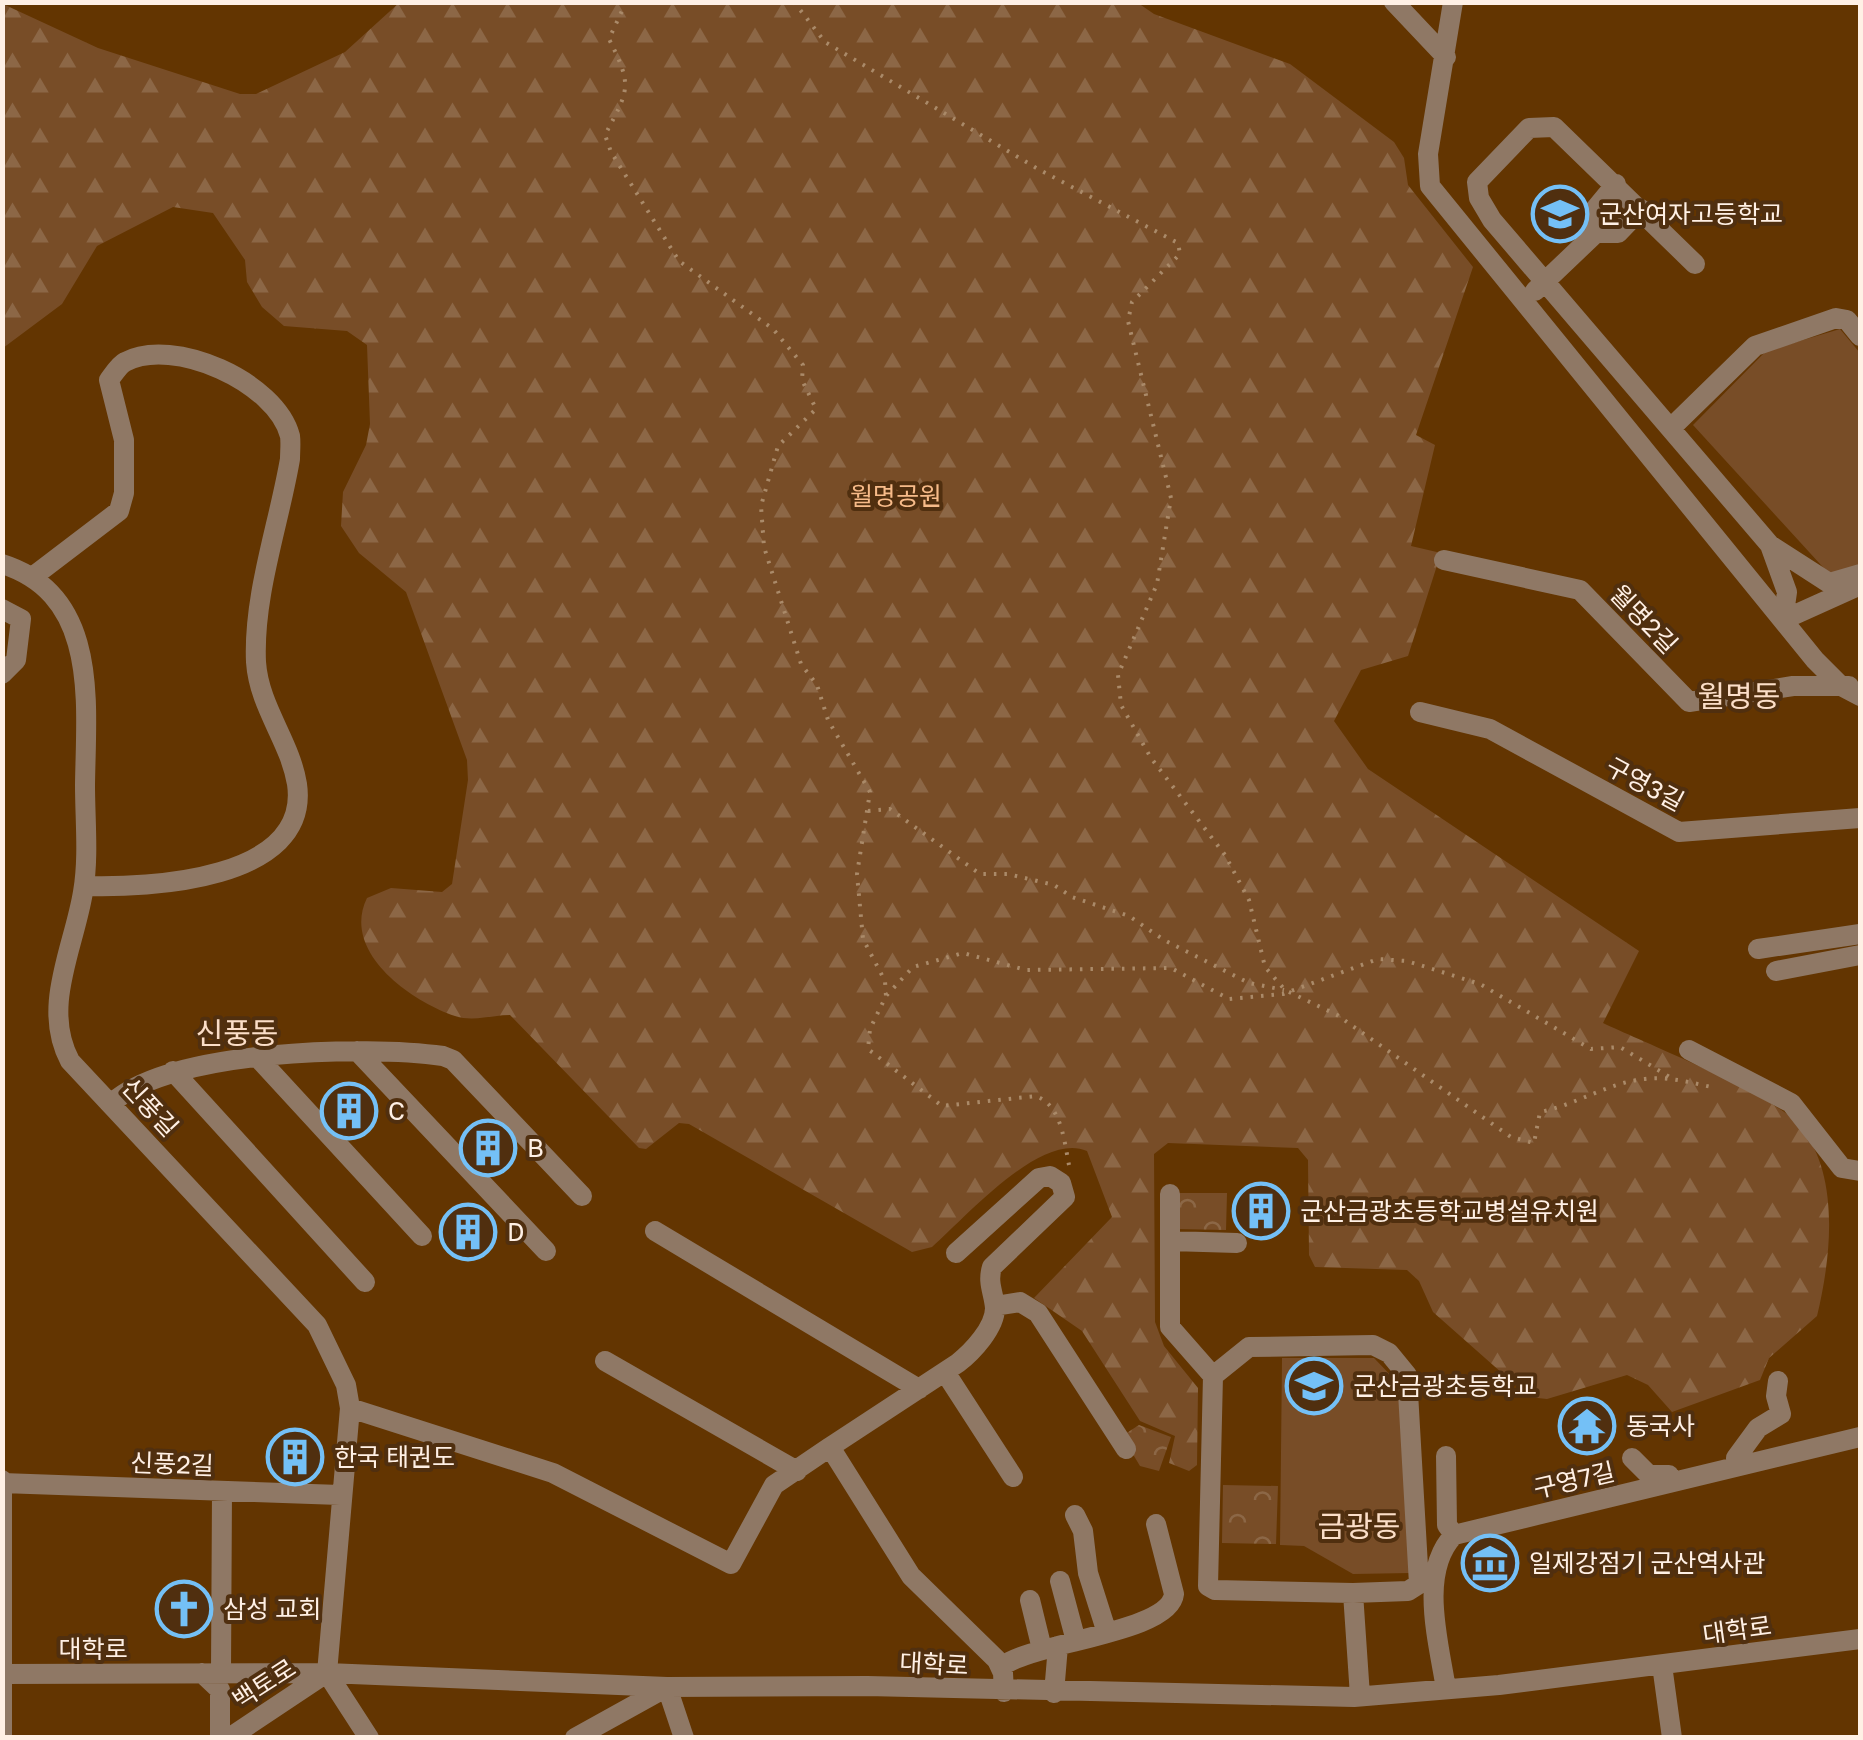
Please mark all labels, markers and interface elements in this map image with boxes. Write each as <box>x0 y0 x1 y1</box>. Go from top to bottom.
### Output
school or university icon: 군산여자고등학교 <box>1530 184 1590 244</box>
place label: 군산여자고등학교 <box>1599 198 1783 229</box>
park label: 월명공원 <box>850 480 942 511</box>
street label: 월명2길 <box>1604 578 1685 659</box>
district label: 월명동 <box>1698 678 1780 714</box>
street label: 구영3길 <box>1601 750 1689 817</box>
district label: 신풍동 <box>196 1015 278 1051</box>
street label: 신풍길 <box>115 1071 185 1142</box>
building icon: C <box>319 1081 379 1141</box>
place label: C <box>388 1095 405 1126</box>
building icon: B <box>458 1118 518 1178</box>
place label: B <box>527 1132 544 1163</box>
building icon: 군산금광초등학교병설유치원 <box>1231 1181 1291 1241</box>
place label: 군산금광초등학교병설유치원 <box>1300 1195 1599 1226</box>
building icon: D <box>438 1202 498 1262</box>
place label: D <box>507 1216 525 1247</box>
school or university icon: 군산금광초등학교 <box>1284 1356 1344 1416</box>
place label: 군산금광초등학교 <box>1353 1370 1537 1401</box>
temple icon: 동국사 <box>1557 1396 1617 1456</box>
place label: 동국사 <box>1626 1410 1695 1441</box>
building icon: 한국 태권도 <box>265 1427 325 1487</box>
place label: 한국 태권도 <box>334 1441 455 1472</box>
street label: 신풍2길 <box>130 1447 214 1480</box>
street label: 구영7길 <box>1530 1455 1617 1504</box>
district label: 금광동 <box>1318 1508 1400 1544</box>
museum icon: 일제강점기 군산역사관 <box>1460 1533 1520 1593</box>
place label: 일제강점기 군산역사관 <box>1529 1547 1765 1578</box>
church icon: 삼성 교회 <box>154 1579 214 1639</box>
place label: 삼성 교회 <box>223 1593 321 1624</box>
street label: 대학로 <box>1701 1609 1773 1650</box>
street label: 대학로 <box>58 1633 128 1664</box>
street label: 대학로 <box>899 1646 969 1681</box>
street label: 백토로 <box>226 1652 301 1715</box>

